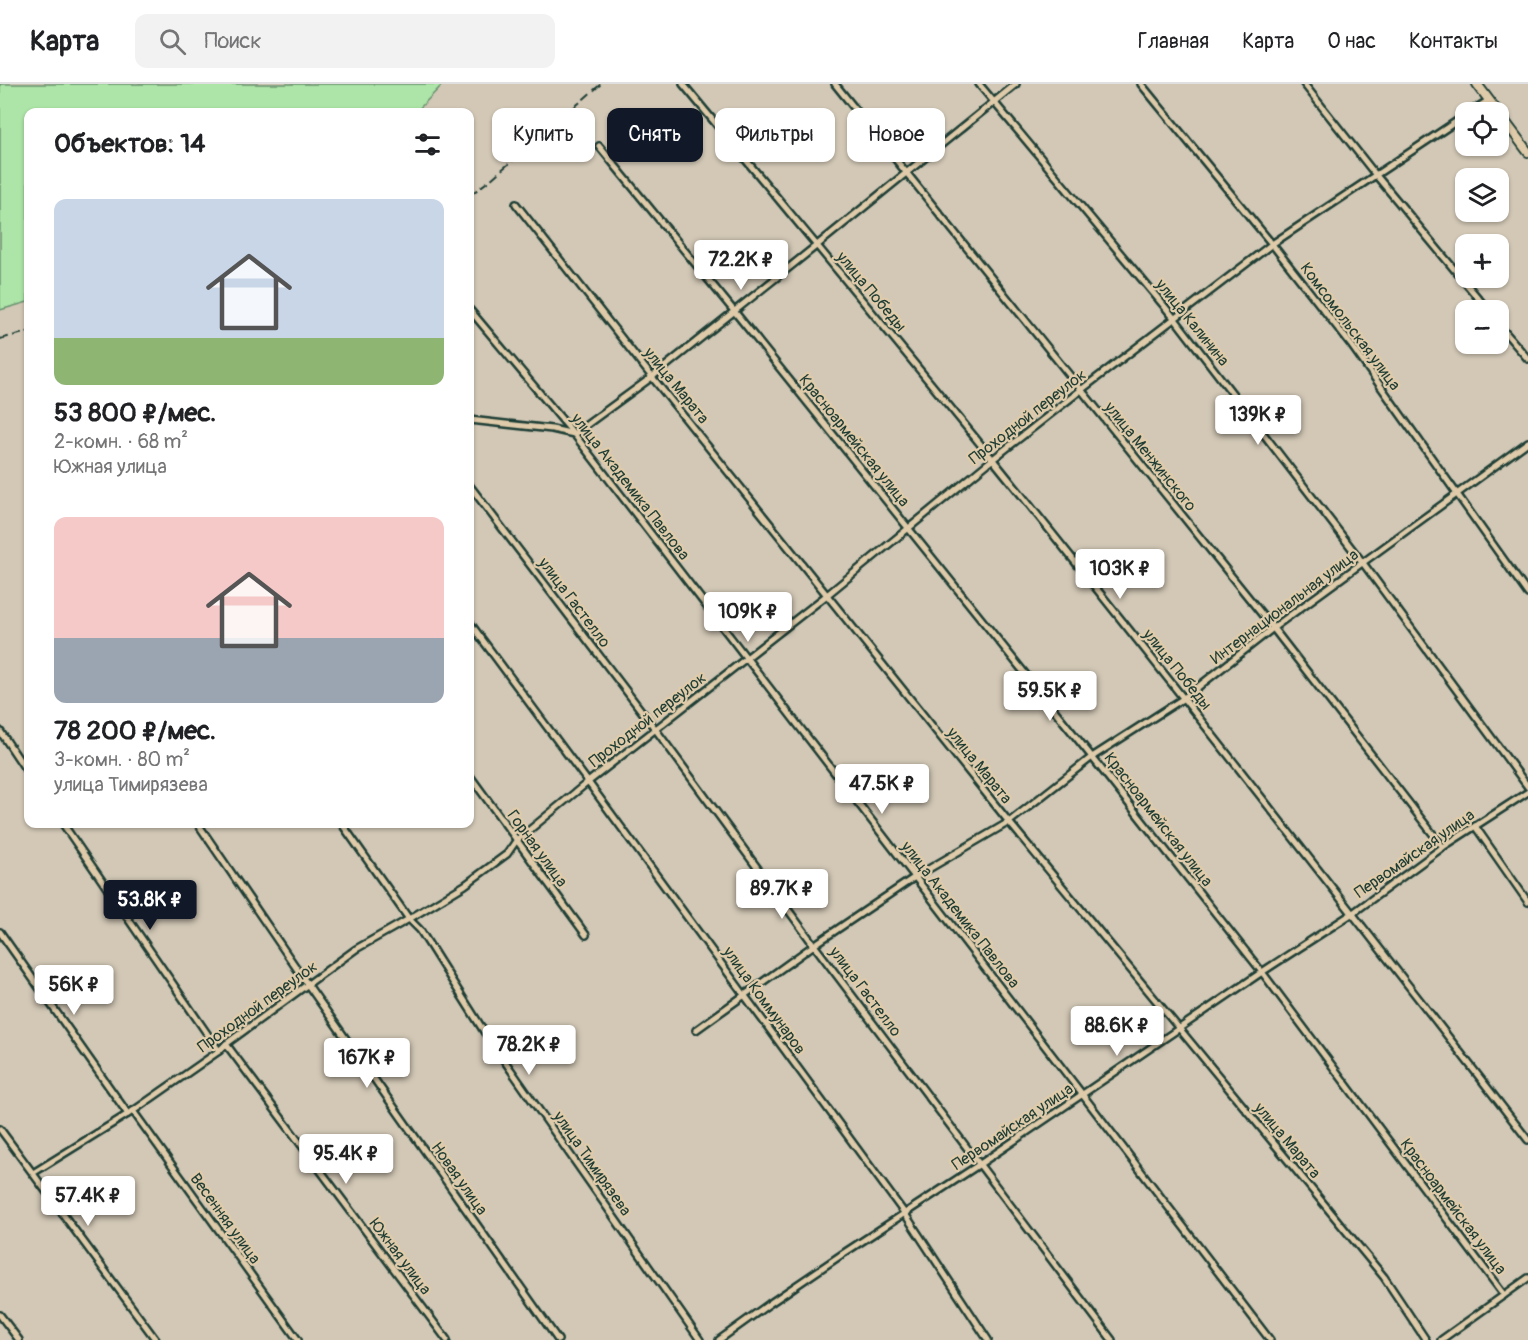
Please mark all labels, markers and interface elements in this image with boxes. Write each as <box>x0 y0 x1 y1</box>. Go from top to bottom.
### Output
search box <box>135 14 555 68</box>
text: Карта <box>30 24 99 59</box>
icon: search <box>156 25 189 58</box>
text: Поиск <box>204 27 262 55</box>
text: Главная <box>1138 28 1209 55</box>
text: Карта <box>1242 28 1294 55</box>
text: О нас <box>1327 28 1376 55</box>
text: Контакты <box>1409 28 1498 55</box>
map controls <box>1455 102 1509 354</box>
button: locate <box>1455 102 1509 156</box>
chip: Купить <box>492 108 595 162</box>
chip: Снять <box>607 108 703 162</box>
chip: Фильтры <box>715 108 835 162</box>
chip: Новое <box>847 108 945 162</box>
text: Объектов: 14 <box>54 128 205 160</box>
icon: filters <box>411 128 444 161</box>
button: layers <box>1455 168 1509 222</box>
button: + <box>1455 234 1509 288</box>
icon: home <box>195 238 303 346</box>
pin: 72.2K ₽ <box>686 240 796 291</box>
text: 72.2K ₽ <box>708 247 774 272</box>
street label: улица Победы <box>831 247 911 336</box>
street label: Комсомольская улица <box>1296 259 1405 394</box>
street label: улица Калинина <box>1150 274 1233 370</box>
button: − <box>1455 300 1509 354</box>
street label: улица Марата <box>639 343 713 428</box>
street label: Проходной переулок <box>965 365 1090 469</box>
street label: Красноармейская улица <box>795 370 914 511</box>
pin: 139K ₽ <box>1209 395 1307 446</box>
text: 53 800 ₽/мес. <box>54 397 216 429</box>
street label: улица Менжинского <box>1099 397 1201 516</box>
text: 139K ₽ <box>1229 402 1287 427</box>
street label: улица Академика Павлова <box>566 408 694 564</box>
text: 2-комн. · 68 m² <box>54 429 188 454</box>
text: Южная улица <box>54 454 167 479</box>
street label: Интернациональная улица <box>1207 545 1362 669</box>
pin: 103K ₽ <box>1071 549 1169 600</box>
street label: улица Гастелло <box>533 553 615 652</box>
icon: home <box>195 556 303 664</box>
text: 103K ₽ <box>1089 556 1151 581</box>
pin: 109K ₽ <box>699 592 797 643</box>
text: 109K ₽ <box>718 599 778 624</box>
street label: улица Победы <box>1138 624 1216 714</box>
street label: Проходной переулок <box>585 668 710 772</box>
pin: 59.5K ₽ <box>995 671 1105 722</box>
text: 59.5K ₽ <box>1018 678 1082 703</box>
text: 78 200 ₽/мес. <box>54 715 216 747</box>
street label: улица Марата <box>942 723 1016 808</box>
text: 3-комн. · 80 m² <box>54 747 190 772</box>
street label: Красноармейская улица <box>1100 749 1217 891</box>
pin: 47.5K ₽ <box>827 764 937 815</box>
text: 47.5K ₽ <box>849 771 915 796</box>
text: улица Тимирязева <box>54 772 208 797</box>
street label: Первомайская улица <box>1351 805 1478 903</box>
street label: Горная улица <box>503 806 572 891</box>
street label: улица Академика Павлова <box>896 836 1024 992</box>
pin: 89.7K ₽ <box>727 869 837 920</box>
text: 89.7K ₽ <box>750 876 814 901</box>
pin: 53.8K ₽ <box>95 880 205 931</box>
text: 53.8K ₽ <box>118 887 182 912</box>
street label: улица Коммунаров <box>718 942 810 1058</box>
street label: улица Гастелло <box>824 942 906 1041</box>
street label: Проходной переулок <box>194 957 321 1057</box>
pin: 56K ₽ <box>32 965 116 1016</box>
text: 56K ₽ <box>49 972 99 997</box>
pin: 88.6K ₽ <box>1062 1006 1172 1057</box>
text: 88.6K ₽ <box>1085 1013 1149 1038</box>
pin: 78.2K ₽ <box>474 1025 584 1076</box>
text: 78.2K ₽ <box>497 1032 561 1057</box>
pin: 167K ₽ <box>318 1038 416 1089</box>
text: 167K ₽ <box>338 1045 396 1070</box>
street label: Первомайская улица <box>948 1079 1077 1175</box>
street label: улица Марата <box>1249 1098 1325 1183</box>
street label: улица Тимирязева <box>548 1107 636 1220</box>
pin: 95.4K ₽ <box>291 1134 401 1185</box>
street label: Красноармейская улица <box>1396 1135 1511 1278</box>
street label: Новая улица <box>427 1138 492 1219</box>
text: 95.4K ₽ <box>313 1141 379 1166</box>
street label: Весенняя улица <box>186 1169 265 1268</box>
pin: 57.4K ₽ <box>33 1176 143 1227</box>
text: 57.4K ₽ <box>55 1183 121 1208</box>
street label: Южная улица <box>365 1215 435 1299</box>

